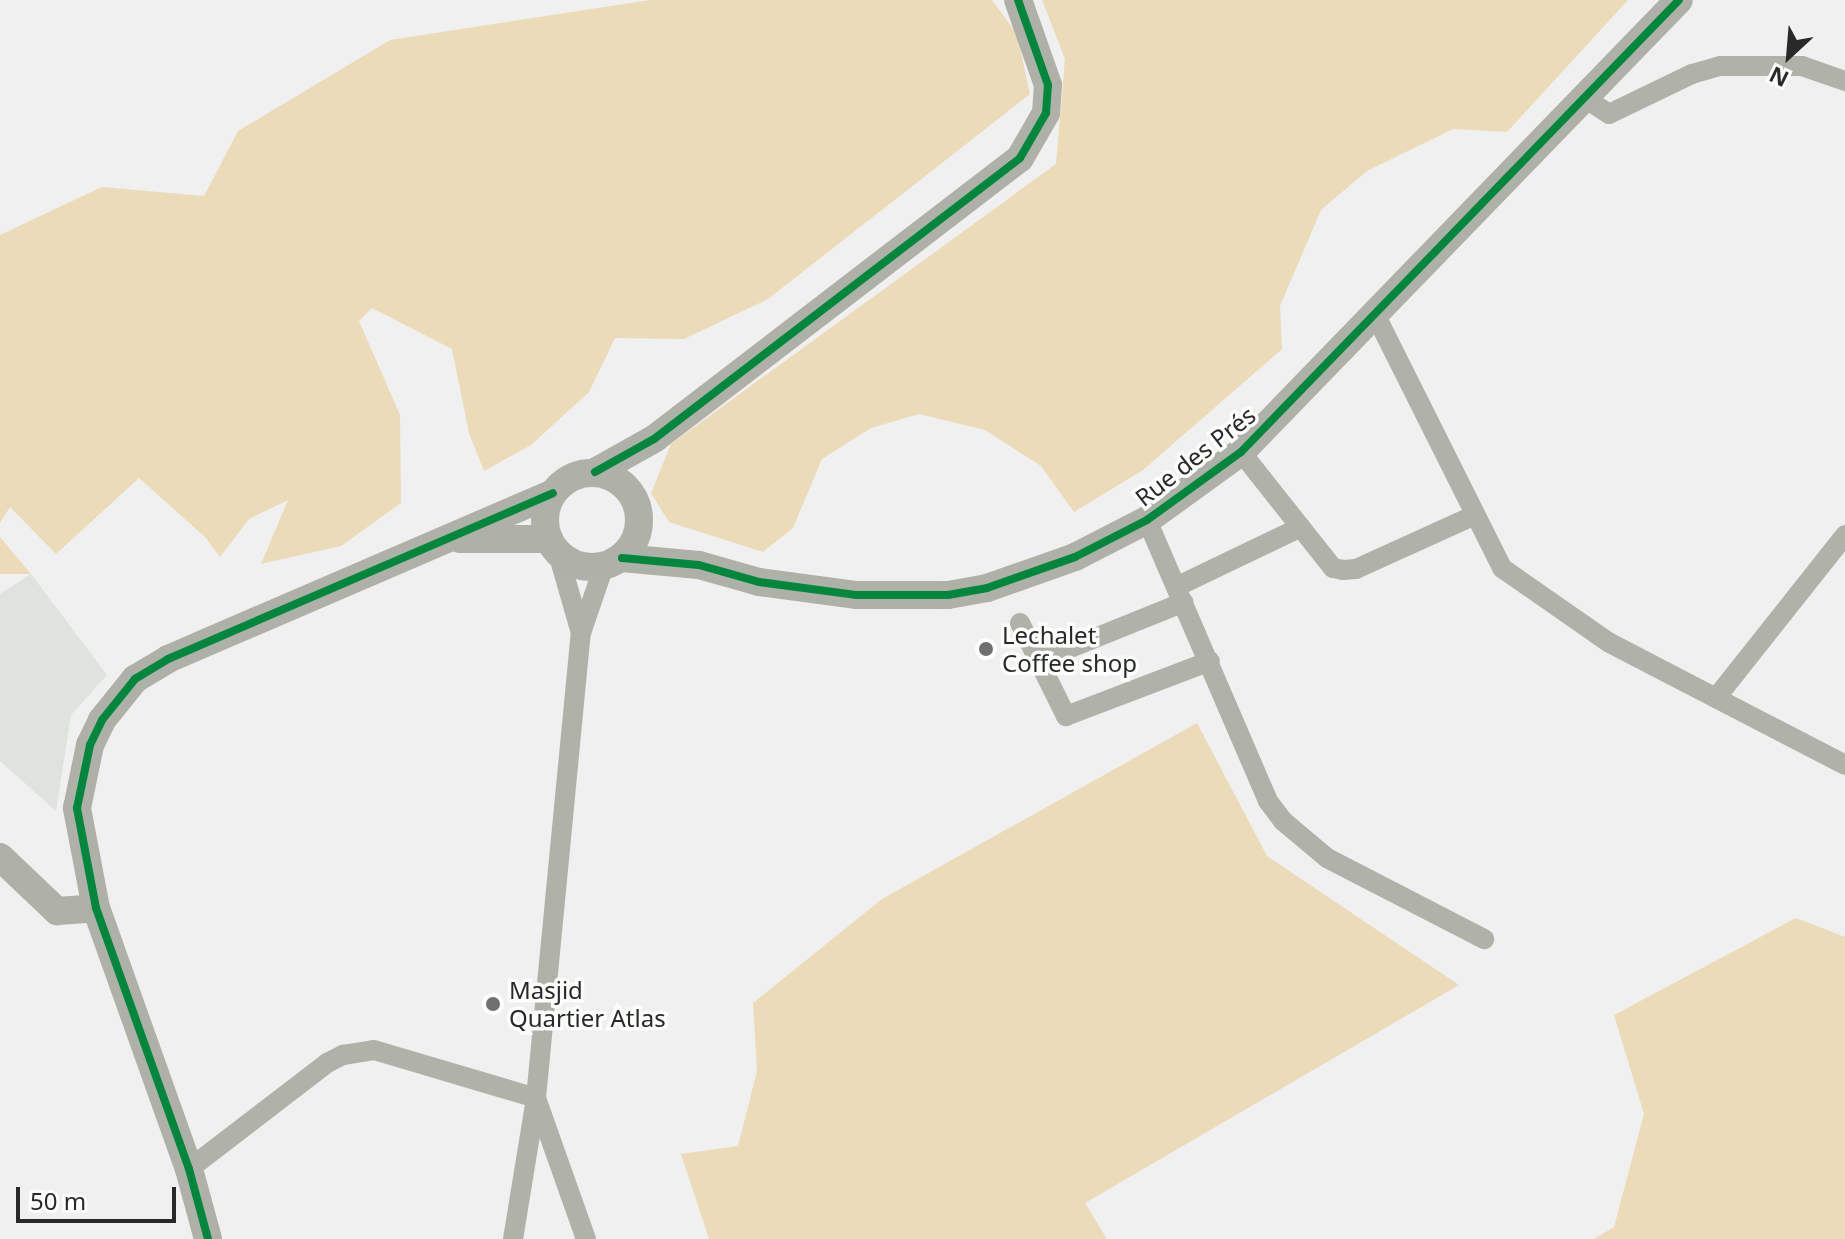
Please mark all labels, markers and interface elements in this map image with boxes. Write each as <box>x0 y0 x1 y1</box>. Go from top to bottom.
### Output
north arrow <box>1749 16 1829 96</box>
text: N <box>1764 60 1793 95</box>
street label: Rue des Prés <box>1129 400 1261 512</box>
place label: Lechalet Coffee shop <box>1002 621 1137 677</box>
marker: Lechalet Coffee shop <box>977 640 995 658</box>
place label: Masjid Quartier Atlas <box>509 976 666 1032</box>
marker: Masjid Quartier Atlas <box>484 995 502 1013</box>
scale bar <box>20 1171 180 1221</box>
text: 50 m <box>30 1184 86 1217</box>

